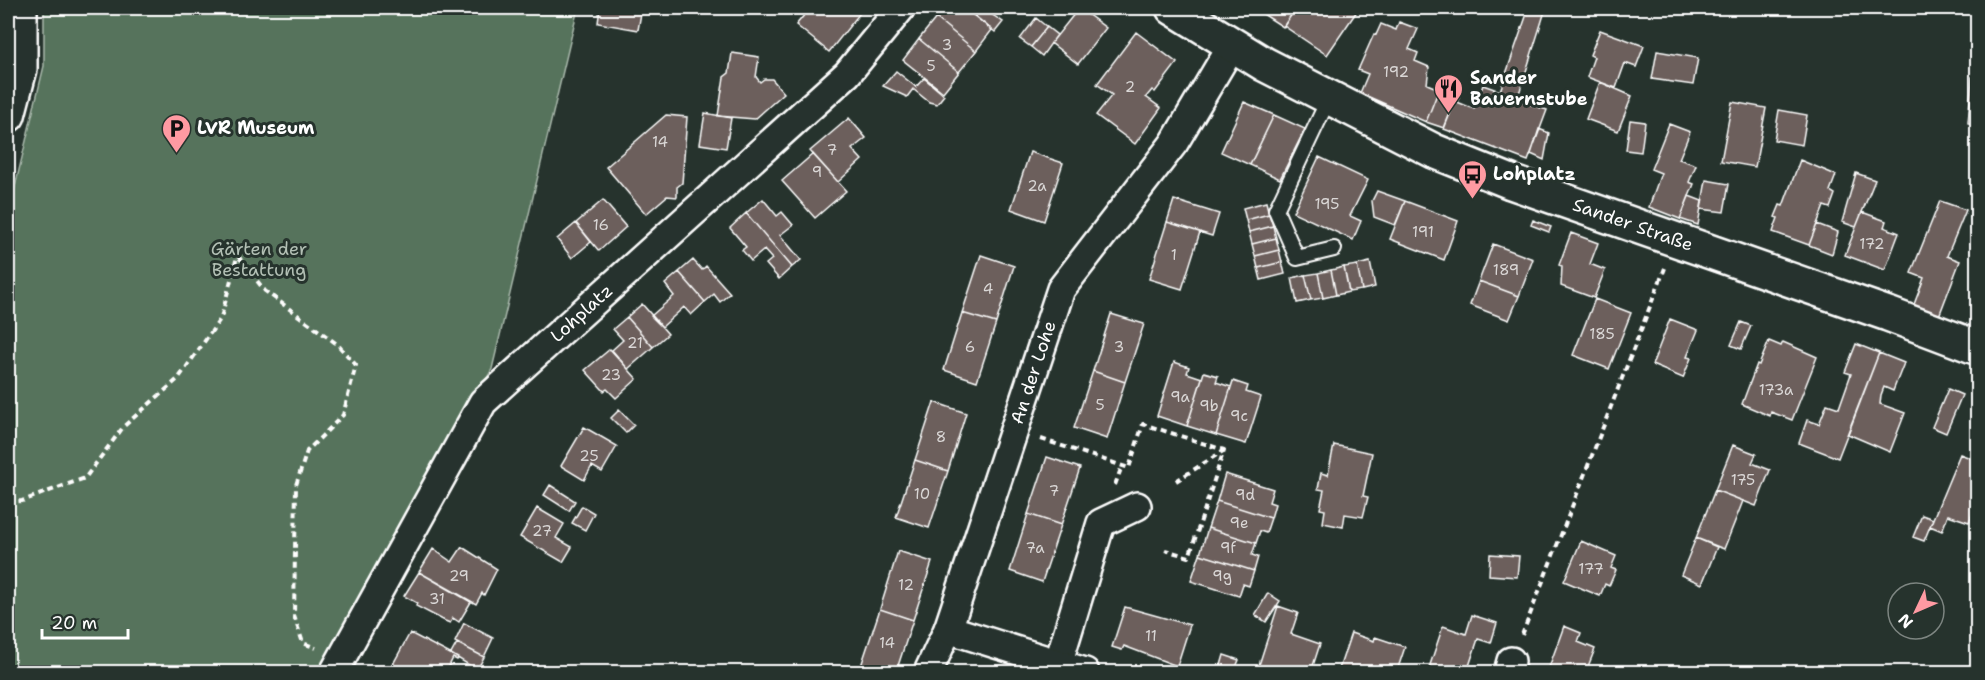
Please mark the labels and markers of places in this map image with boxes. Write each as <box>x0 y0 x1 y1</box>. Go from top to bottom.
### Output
place label: Sander Bauernstube <box>1470 66 1588 111</box>
restaurant icon: Sander Bauernstube <box>1433 72 1465 114</box>
parking icon: LVR Museum <box>160 112 192 154</box>
place label: LVR Museum <box>197 116 315 140</box>
bus stop icon: Lohplatz <box>1456 158 1488 200</box>
place label: Lohplatz <box>1493 162 1576 186</box>

